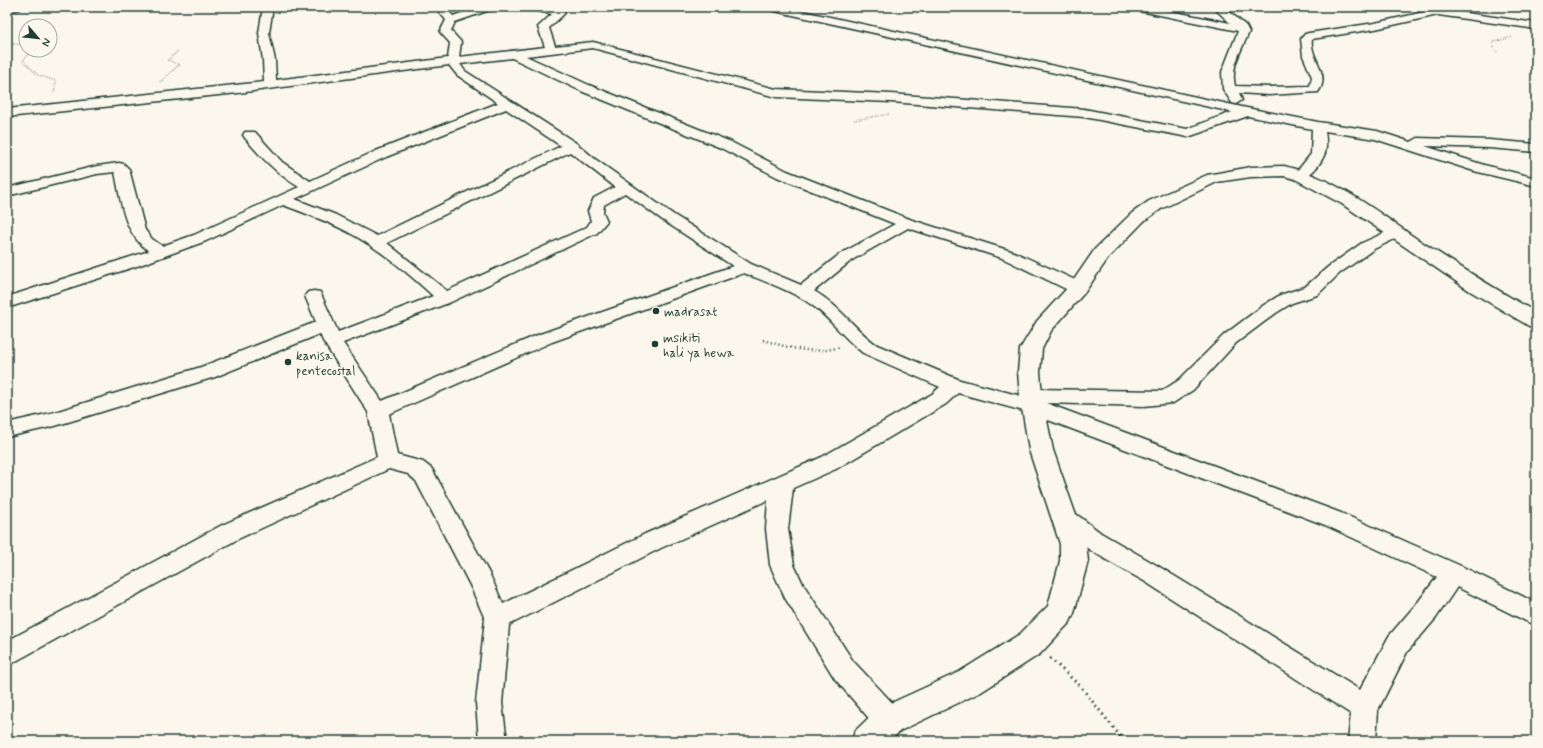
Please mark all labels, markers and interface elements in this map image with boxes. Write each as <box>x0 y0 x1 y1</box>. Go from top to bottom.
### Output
north arrow <box>18 18 58 58</box>
text: N <box>38 36 54 49</box>
place label: madrasat <box>664 304 718 321</box>
marker: madrasat <box>651 306 661 316</box>
place label: msikiti hali ya hewa <box>663 330 735 362</box>
marker: msikiti hali ya hewa <box>650 339 660 349</box>
place label: kanisa pentecostal <box>296 348 355 380</box>
marker: kanisa pentecostal <box>283 357 293 367</box>

